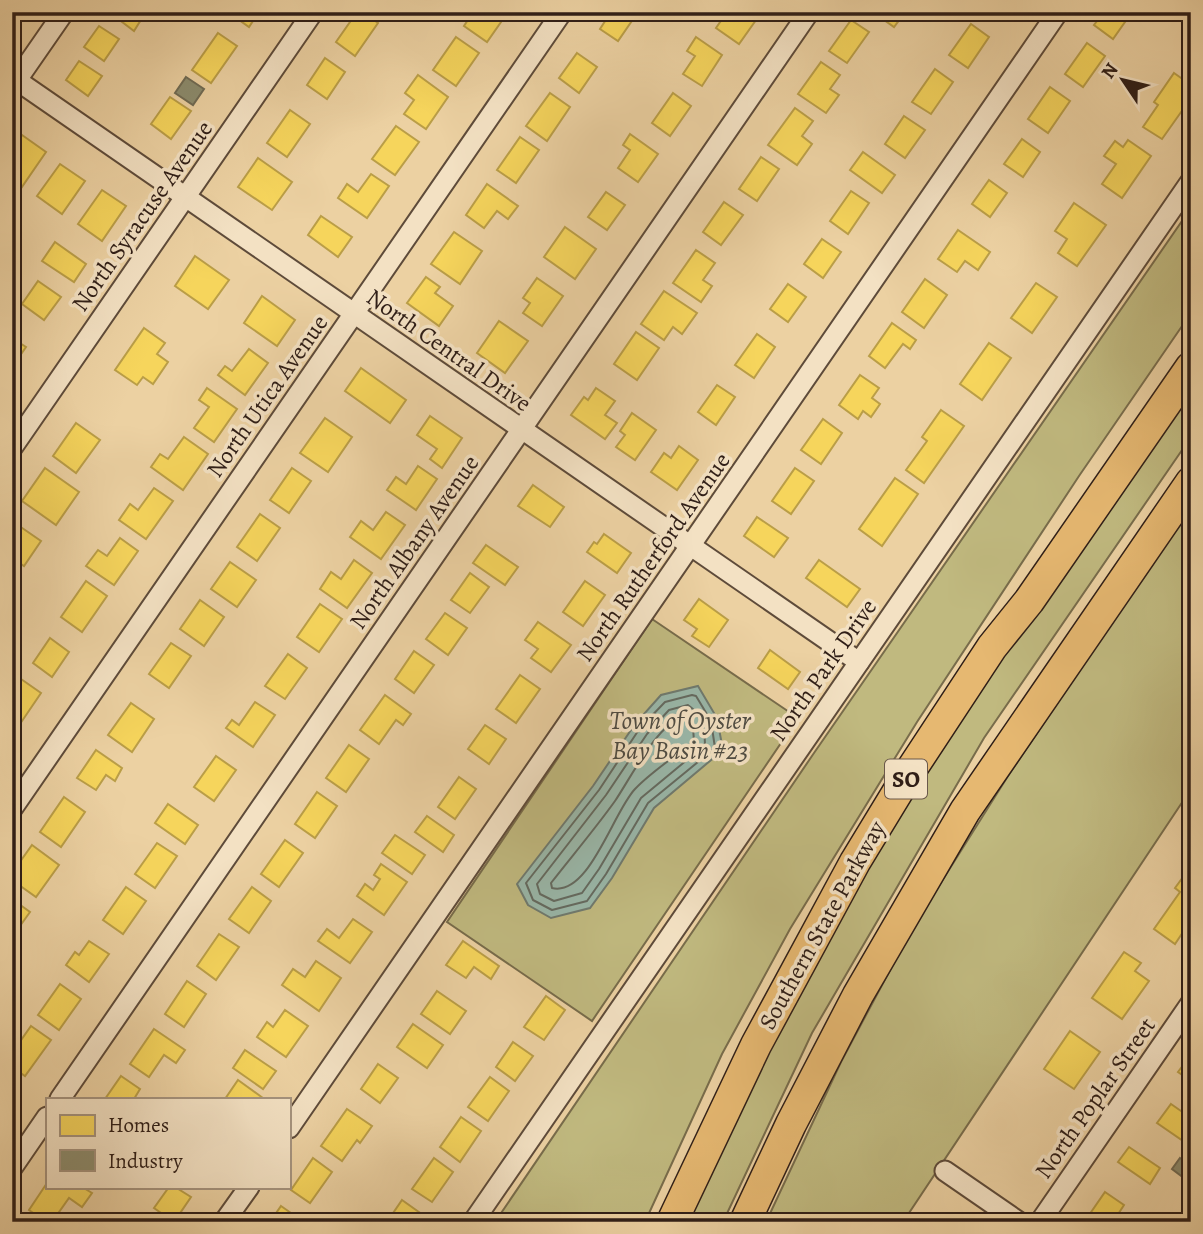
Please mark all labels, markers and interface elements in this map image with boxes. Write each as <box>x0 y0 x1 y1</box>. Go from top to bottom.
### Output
north arrow <box>1088 46 1158 116</box>
text: N <box>1095 58 1125 84</box>
street label: North Syracuse Avenue <box>64 114 220 318</box>
street label: North Central Drive <box>360 281 538 419</box>
street label: North Utica Avenue <box>199 308 335 484</box>
street label: North Rutherford Avenue <box>569 446 737 668</box>
street label: North Albany Avenue <box>342 449 486 635</box>
street label: North Park Drive <box>762 592 884 748</box>
water label: Town of Oyster Bay Basin #23 <box>609 703 752 768</box>
road number: SO <box>885 760 927 799</box>
street label: Southern State Parkway <box>751 815 893 1035</box>
street label: North Poplar Street <box>1027 1011 1163 1185</box>
legend <box>46 1098 290 1188</box>
text: Homes <box>108 1111 169 1139</box>
text: Industry <box>108 1147 183 1175</box>

